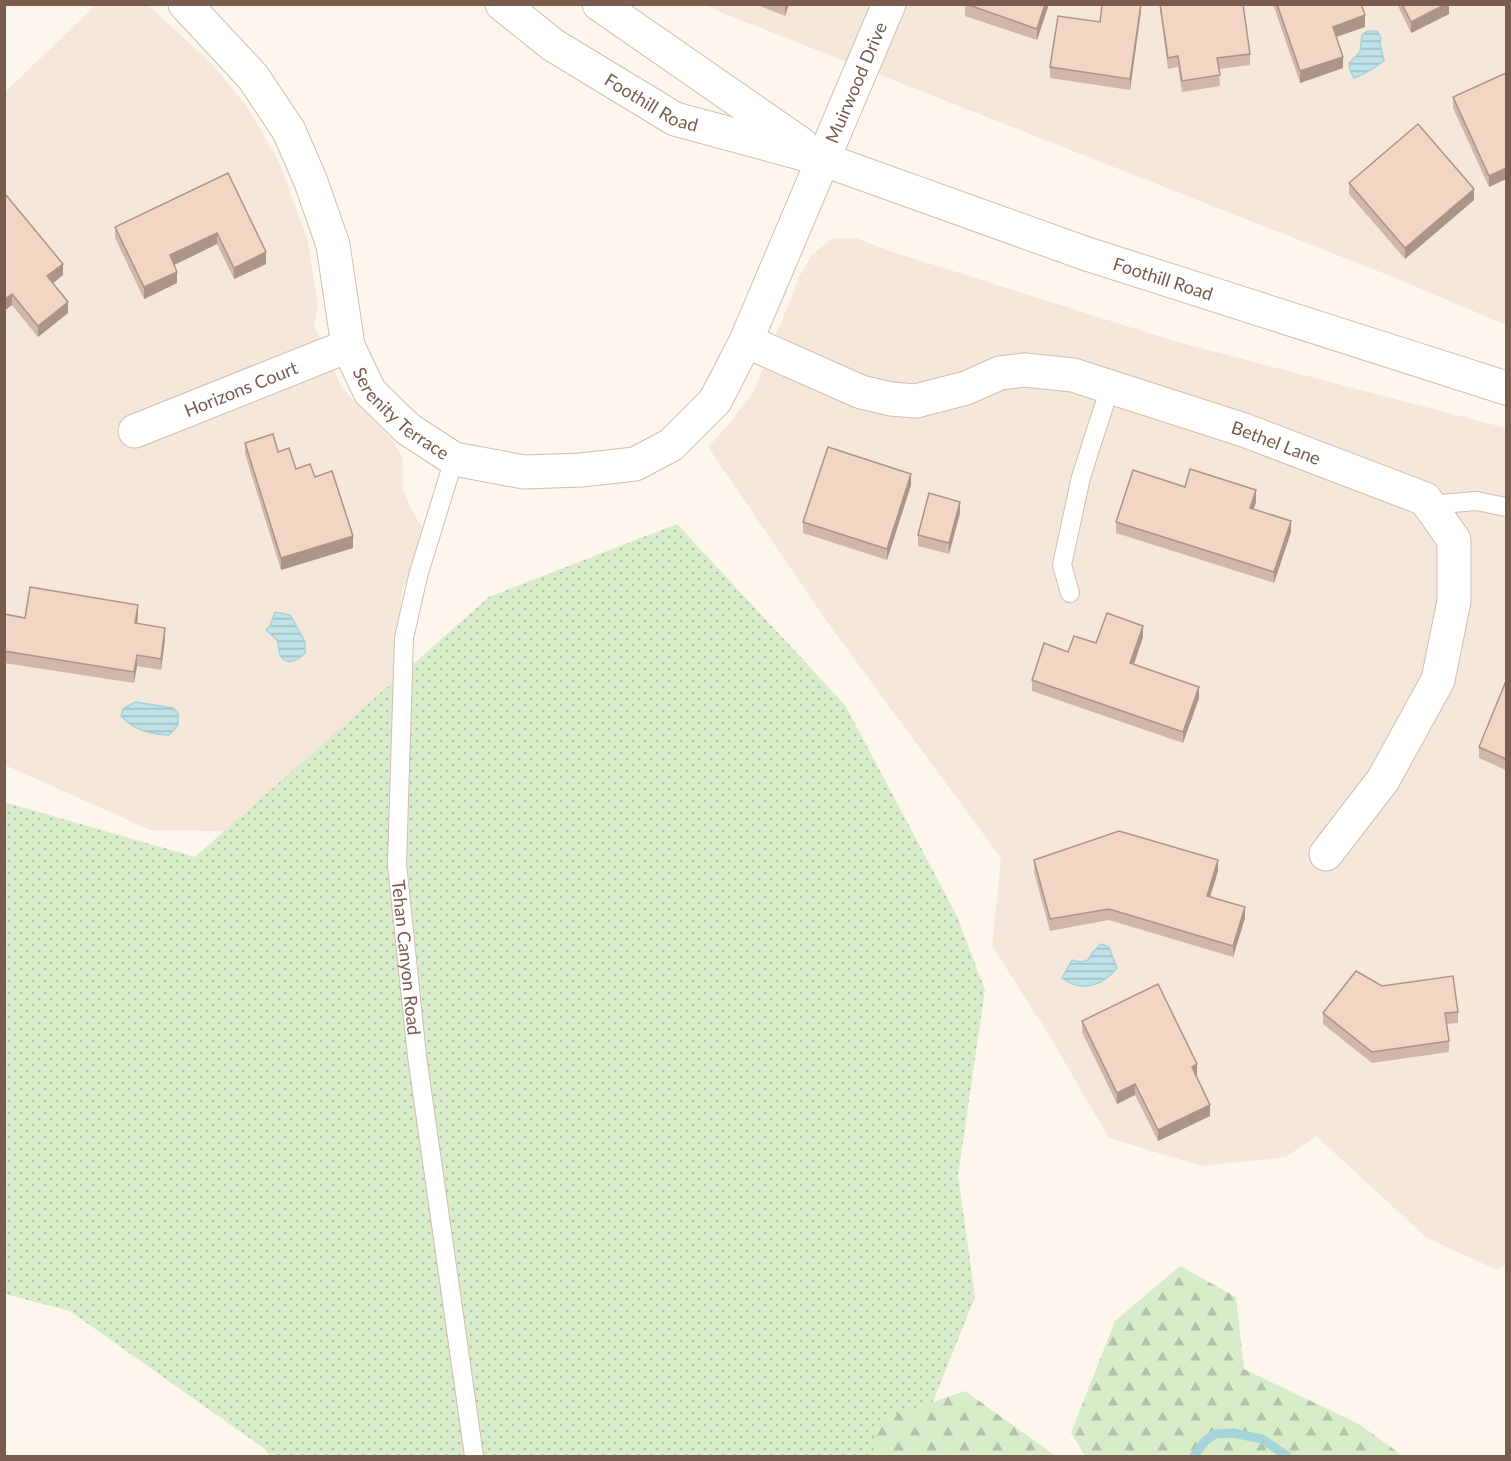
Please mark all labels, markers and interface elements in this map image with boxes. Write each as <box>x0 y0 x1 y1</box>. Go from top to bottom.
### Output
street label: Muirwood Drive <box>820 18 891 146</box>
street label: Foothill Road <box>601 68 701 136</box>
street label: Foothill Road <box>1111 252 1216 305</box>
street label: Horizons Court <box>181 356 301 421</box>
street label: Serenity Terrace <box>349 364 454 464</box>
street label: Bethel Lane <box>1229 416 1324 469</box>
street label: Tehan Canyon Road <box>388 879 426 1036</box>

